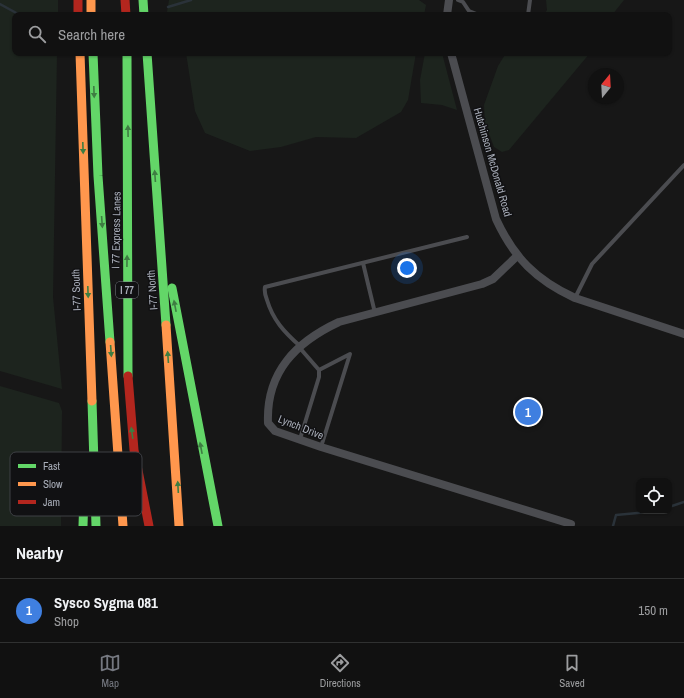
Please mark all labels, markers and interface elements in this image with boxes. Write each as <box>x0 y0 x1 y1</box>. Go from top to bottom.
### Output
search box <box>12 12 672 56</box>
icon: search <box>26 23 48 45</box>
text: Search here <box>58 24 125 45</box>
north arrow <box>588 68 624 104</box>
one-way arrow <box>91 86 97 99</box>
street label: Hutchinson McDonald Road <box>471 106 515 218</box>
one-way arrow <box>125 124 131 137</box>
one-way arrow <box>80 142 86 155</box>
one-way arrow <box>152 170 159 182</box>
street label: I 77 Express Lanes <box>108 191 124 269</box>
one-way arrow <box>98 216 105 228</box>
one-way arrow <box>124 254 130 267</box>
your location <box>397 258 417 278</box>
street label: I-77 South <box>68 269 84 311</box>
street label: I-77 North <box>144 270 160 310</box>
road number: I 77 <box>116 282 138 298</box>
one-way arrow <box>85 286 91 299</box>
one-way arrow <box>172 300 178 312</box>
one-way arrow <box>107 345 114 357</box>
one-way arrow <box>165 351 172 363</box>
pin: 1 <box>515 397 541 427</box>
street label: Lynch Drive <box>276 412 326 442</box>
one-way arrow <box>129 426 135 439</box>
one-way arrow <box>198 442 204 454</box>
legend <box>10 452 142 516</box>
text: Fast <box>43 459 61 473</box>
text: Slow <box>43 477 63 491</box>
map controls <box>636 478 672 514</box>
button: locate <box>636 478 672 514</box>
one-way arrow <box>174 481 181 493</box>
text: Jam <box>43 495 60 509</box>
text: Nearby <box>16 541 63 564</box>
text: Sysco Sygma 081 <box>54 592 158 613</box>
text: 1 <box>26 602 32 619</box>
text: 150 m <box>638 602 668 619</box>
text: Shop <box>54 613 79 630</box>
tab: Map <box>99 652 121 690</box>
tab: Directions <box>320 652 361 690</box>
tab: Saved <box>559 652 585 690</box>

